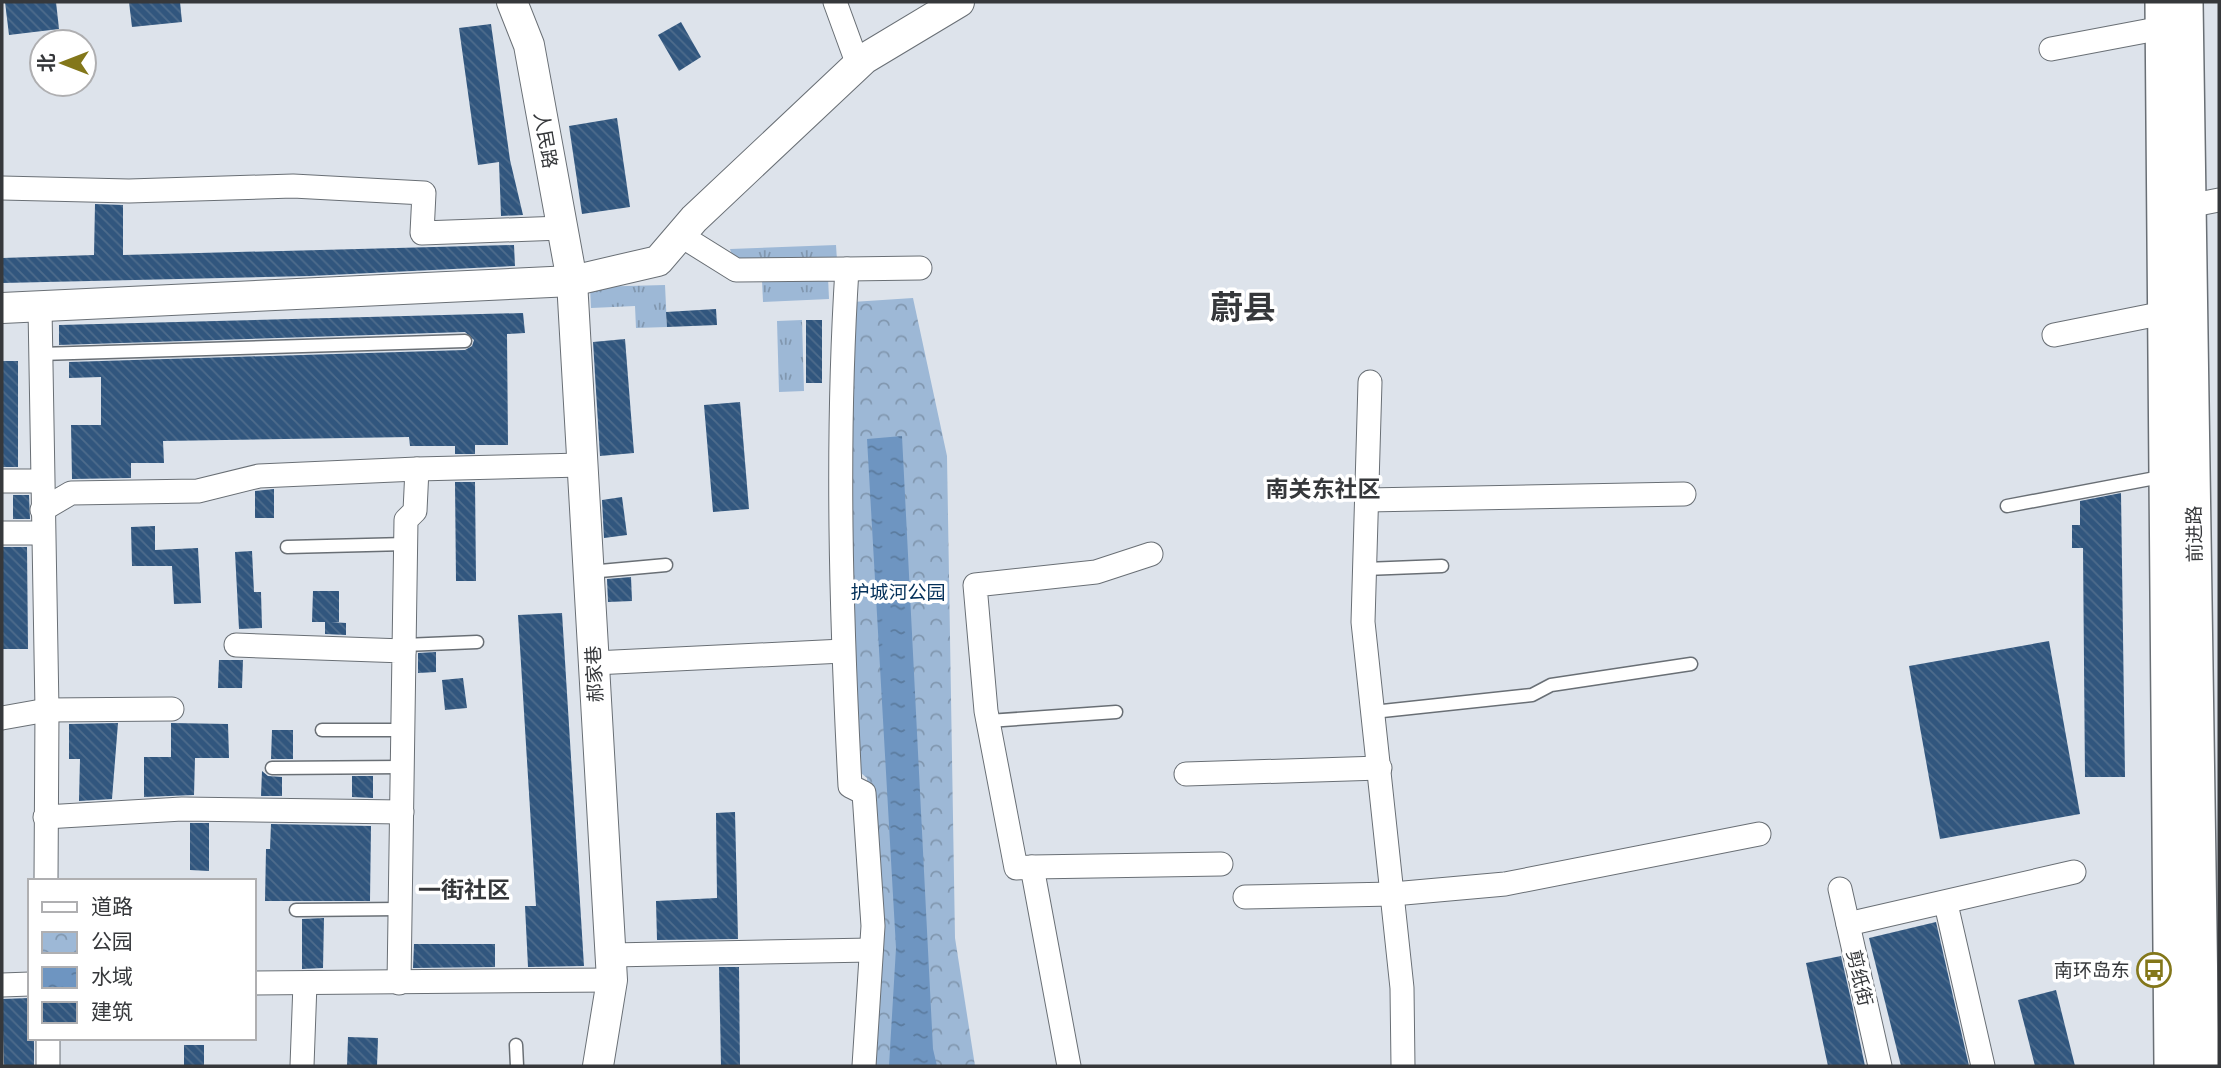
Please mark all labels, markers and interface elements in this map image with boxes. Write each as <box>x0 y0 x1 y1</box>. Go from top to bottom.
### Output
north arrow <box>28 28 98 98</box>
text: 北 <box>35 53 59 73</box>
street label: 人民路 <box>528 110 562 170</box>
district label: 蔚县 <box>1210 288 1276 329</box>
district label: 南关东社区 <box>1266 475 1381 504</box>
street label: 前进路 <box>2183 505 2207 563</box>
park label: 护城河公园 <box>850 581 946 605</box>
street label: 郝家巷 <box>582 645 608 703</box>
district label: 一街社区 <box>418 876 510 905</box>
legend <box>28 879 256 1040</box>
text: 道路 <box>91 894 133 920</box>
text: 公园 <box>91 929 133 955</box>
street label: 剪纸街 <box>1841 948 1877 1009</box>
bus stop icon: 南环岛东 <box>2135 951 2173 989</box>
place label: 南环岛东 <box>2054 959 2130 983</box>
text: 水域 <box>91 964 133 990</box>
text: 建筑 <box>91 999 133 1025</box>

